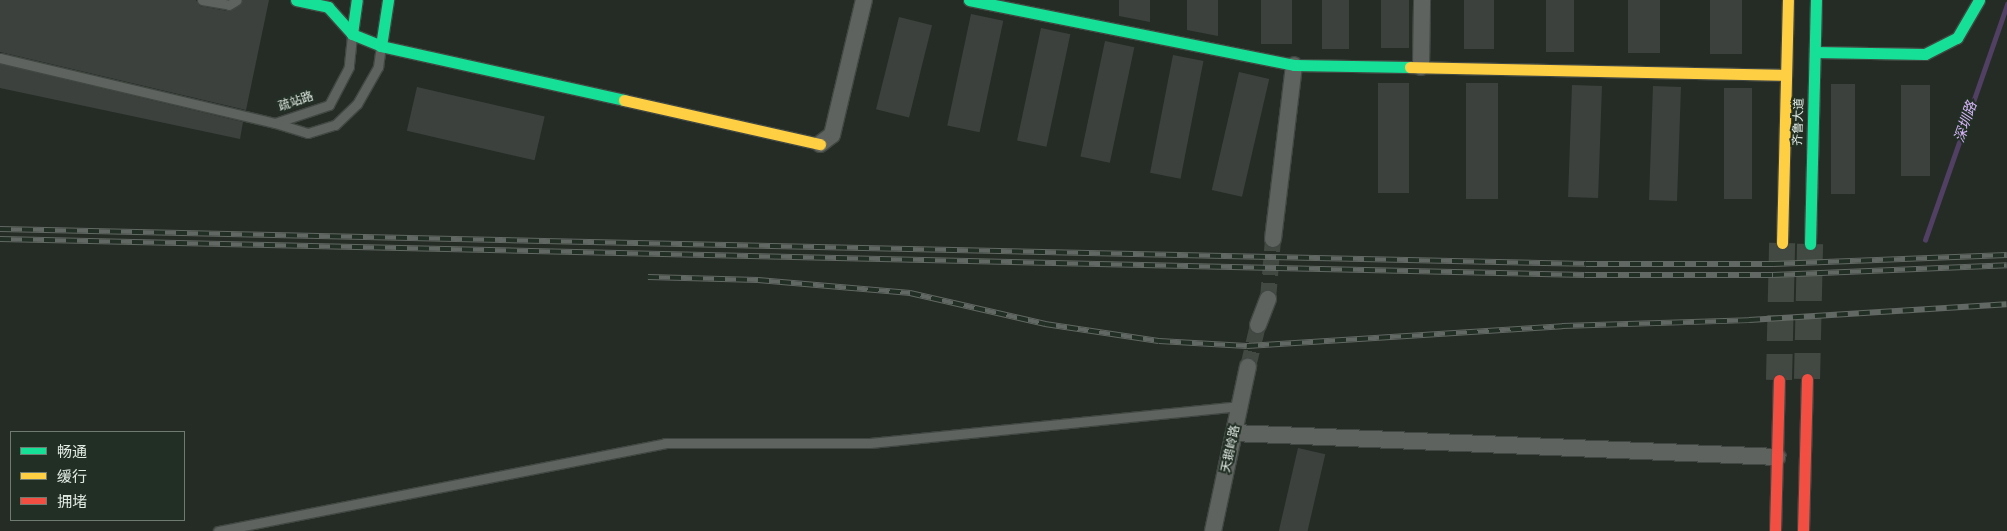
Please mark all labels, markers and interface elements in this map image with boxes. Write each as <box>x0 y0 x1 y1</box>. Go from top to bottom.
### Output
street label: 疏站路 <box>277 89 315 115</box>
street label: 齐鲁大道 <box>1791 98 1807 146</box>
water label: 深圳路 <box>1951 99 1981 145</box>
street label: 天鹅岭路 <box>1219 424 1243 474</box>
legend <box>10 431 185 521</box>
text: 畅通 <box>57 442 87 462</box>
text: 缓行 <box>57 467 87 487</box>
text: 拥堵 <box>57 492 87 512</box>

